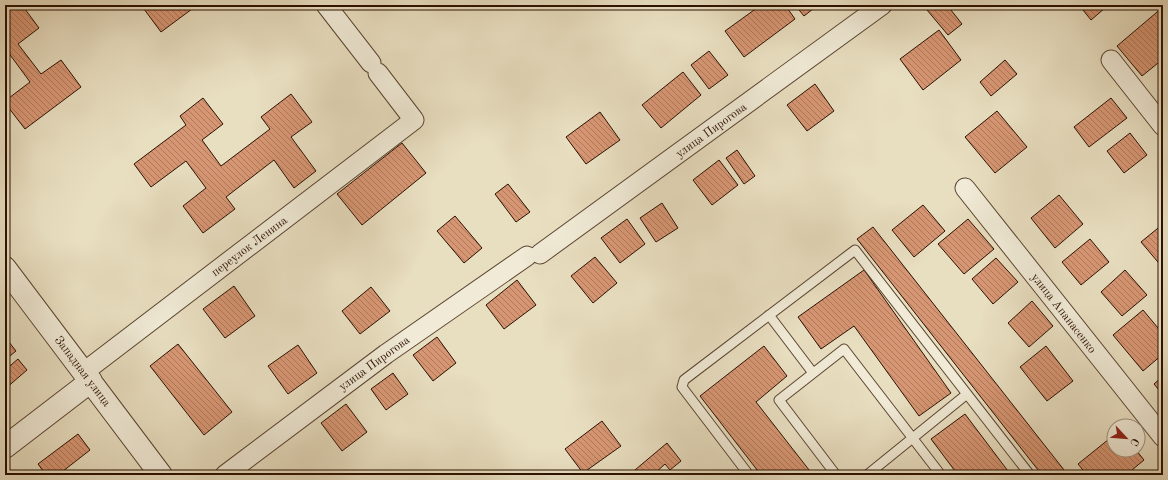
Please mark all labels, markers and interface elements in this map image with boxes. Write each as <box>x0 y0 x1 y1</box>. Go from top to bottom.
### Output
street label: улица Пирогова <box>674 101 749 160</box>
street label: переулок Ленина <box>210 214 290 279</box>
street label: улица Апанасенко <box>1028 271 1098 356</box>
street label: Западная улица <box>52 334 112 409</box>
street label: улица Пирогова <box>337 334 412 393</box>
north arrow <box>1106 418 1146 458</box>
text: С <box>1127 436 1140 447</box>

